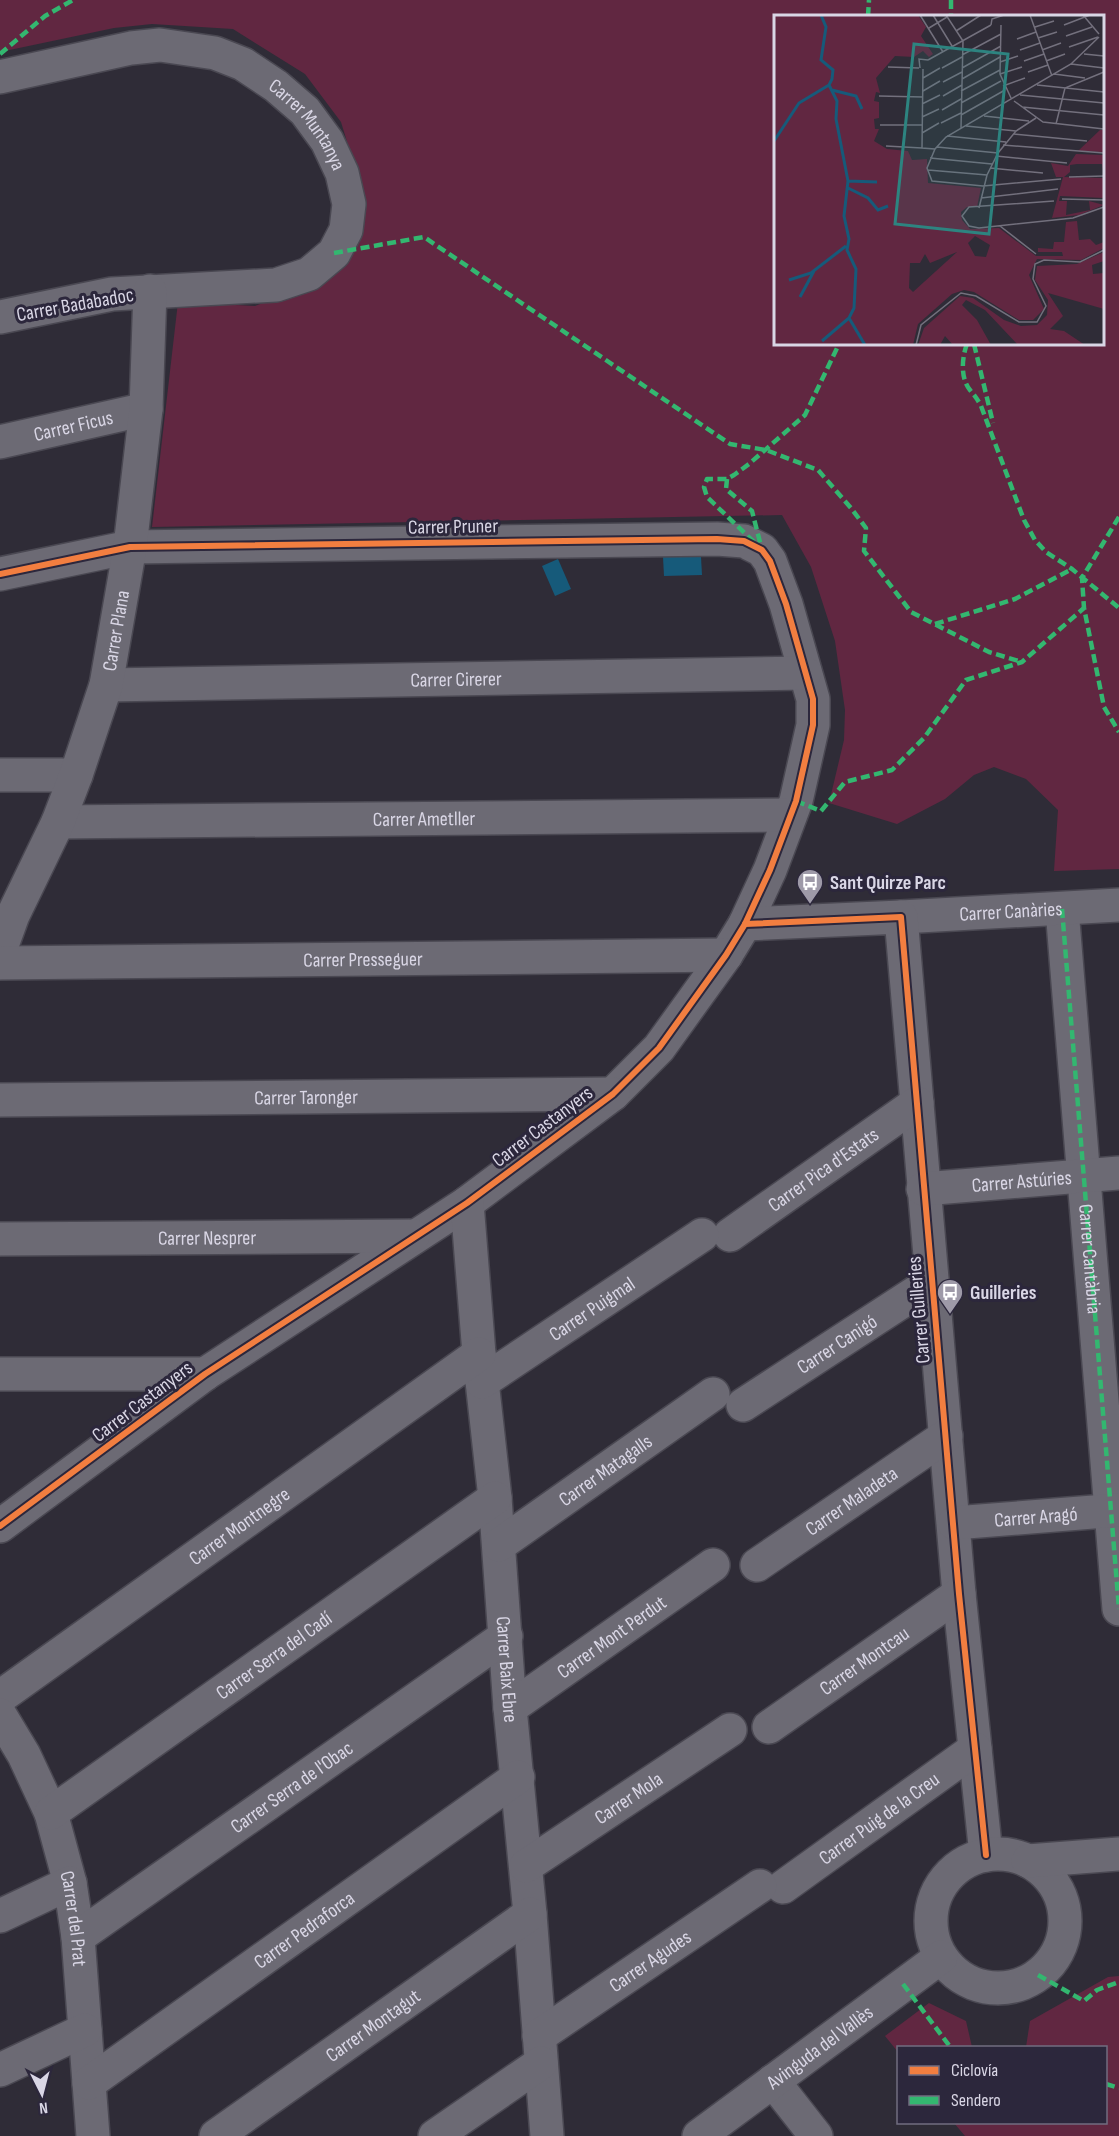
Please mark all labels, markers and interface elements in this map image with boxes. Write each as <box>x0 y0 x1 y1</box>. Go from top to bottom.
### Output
inset map <box>774 15 1104 345</box>
street label: Carrer Muntanya <box>264 74 350 174</box>
street label: Carrer Badabadoc <box>15 283 136 327</box>
street label: Carrer Ficus <box>32 406 115 447</box>
street label: Carrer Pruner <box>408 514 499 540</box>
street label: Carrer Plana <box>98 589 135 673</box>
street label: Carrer Cirerer <box>410 667 502 693</box>
street label: Carrer Ametller <box>373 807 476 832</box>
bus stop icon: Sant Quirze Parc <box>795 867 825 905</box>
place label: Sant Quirze Parc <box>830 871 946 895</box>
street label: Carrer Canàries <box>959 897 1063 927</box>
street label: Carrer Presseguer <box>303 947 423 973</box>
street label: Carrer Castanyers <box>488 1081 598 1172</box>
street label: Carrer Taronger <box>254 1085 358 1111</box>
street label: Carrer Pica d'Estats <box>764 1123 884 1217</box>
street label: Carrer Astúries <box>971 1166 1073 1198</box>
street label: Carrer Cantàbria <box>1073 1203 1106 1315</box>
street label: Carrer Nesprer <box>158 1226 256 1251</box>
street label: Carrer Guilleries <box>902 1255 936 1364</box>
street label: Carrer Puigmal <box>545 1272 640 1347</box>
bus stop icon: Guilleries <box>935 1277 965 1315</box>
place label: Guilleries <box>970 1281 1037 1305</box>
street label: Carrer Canigó <box>793 1310 882 1380</box>
street label: Carrer Castanyers <box>88 1356 198 1447</box>
street label: Carrer Matagalls <box>555 1430 657 1512</box>
street label: Carrer Maladeta <box>801 1462 902 1541</box>
street label: Carrer Montnegre <box>185 1482 295 1571</box>
street label: Carrer Aragó <box>993 1502 1078 1533</box>
street label: Carrer Mont Perdut <box>553 1591 671 1684</box>
street label: Carrer Serra del Cadí <box>212 1606 337 1705</box>
street label: Carrer Baix Ebre <box>490 1615 522 1723</box>
street label: Carrer Montcau <box>815 1622 914 1701</box>
street label: Carrer Serra de l'Obac <box>226 1736 358 1839</box>
street label: Carrer Mola <box>590 1767 668 1830</box>
street label: Carrer Puig de la Creu <box>814 1768 944 1870</box>
street label: Carrer del Prat <box>54 1868 91 1967</box>
street label: Carrer Pedraforca <box>250 1887 359 1974</box>
street label: Carrer Agudes <box>605 1925 696 1998</box>
street label: Carrer Montagut <box>321 1984 425 2068</box>
street label: Avinguda del Vallès <box>762 2000 878 2095</box>
legend <box>897 2046 1107 2124</box>
text: Ciclovía <box>951 2060 998 2081</box>
north arrow <box>12 2064 72 2124</box>
text: Sendero <box>951 2090 1001 2111</box>
text: N <box>38 2098 49 2117</box>

